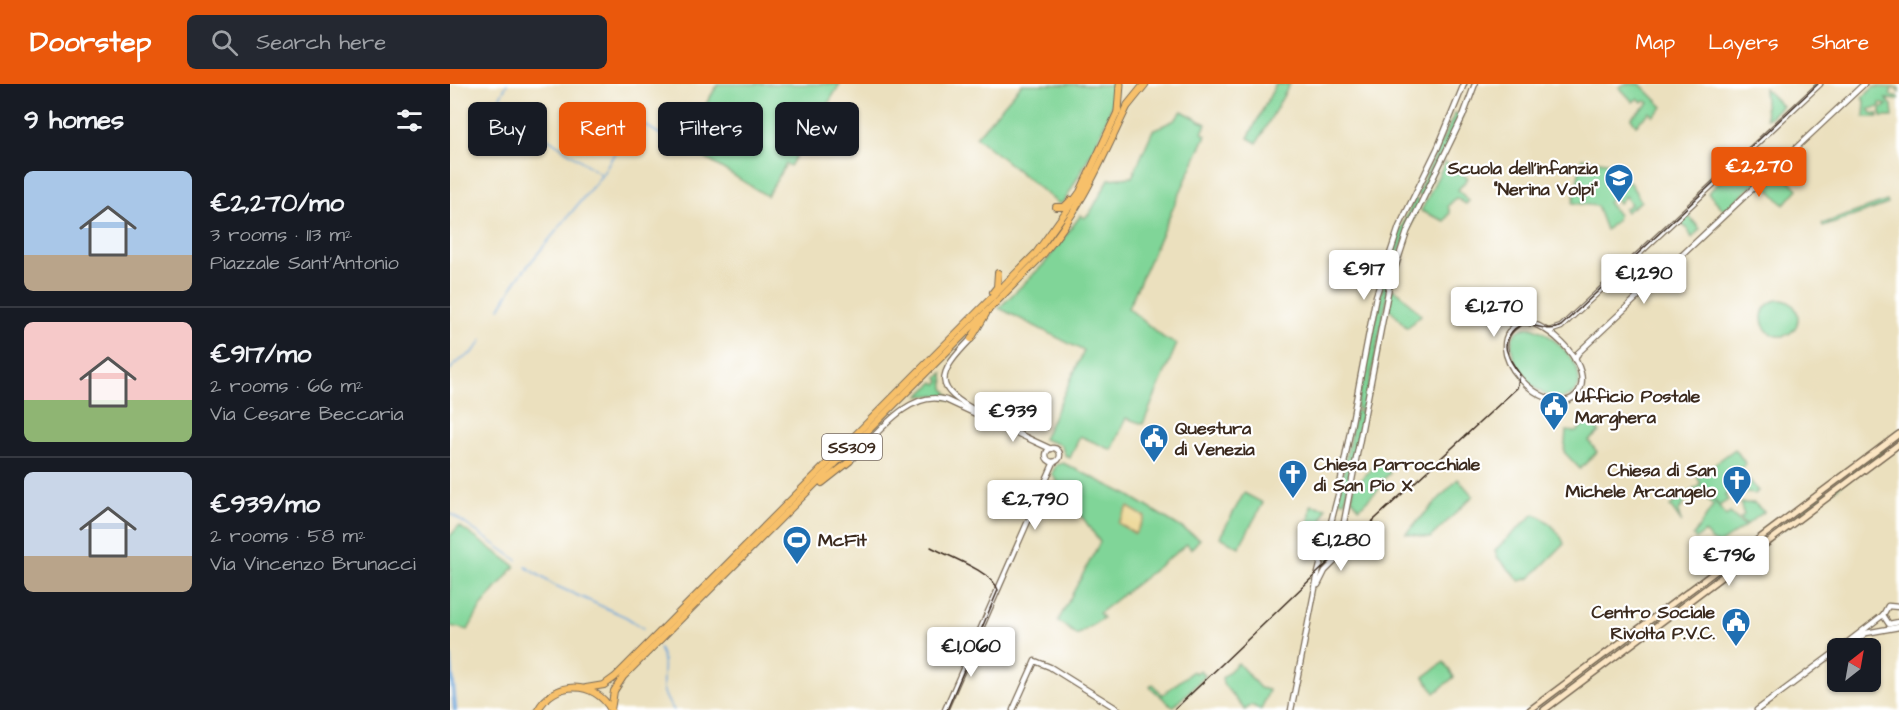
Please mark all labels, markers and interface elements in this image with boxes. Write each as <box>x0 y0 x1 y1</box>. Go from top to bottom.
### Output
search box <box>187 15 607 69</box>
text: Doorstep <box>30 23 151 62</box>
icon: search <box>208 26 241 59</box>
text: Search here <box>256 27 386 58</box>
text: Map <box>1635 28 1675 57</box>
text: Layers <box>1708 28 1778 57</box>
text: Share <box>1811 28 1869 57</box>
text: 9 homes <box>24 102 124 138</box>
chip: Buy <box>468 102 547 156</box>
chip: Rent <box>559 102 646 156</box>
chip: Filters <box>658 102 763 156</box>
chip: New <box>775 102 859 156</box>
icon: filters <box>393 104 426 137</box>
pin: €2,270 <box>1710 147 1808 198</box>
text: €2,270 <box>1725 152 1793 180</box>
place label: Scuola dell'infanzia "Nerina Volpi" <box>1447 156 1599 202</box>
school or university icon: Scuola dell'infanzia "Nerina Volpi" <box>1603 162 1635 204</box>
text: €2,270/mo <box>210 185 344 221</box>
icon: home <box>72 195 144 267</box>
text: 3 rooms · 113 m² <box>210 221 353 249</box>
text: Piazzale Sant'Antonio <box>210 249 399 277</box>
pin: €917 <box>1328 250 1400 301</box>
pin: €1,290 <box>1595 254 1693 305</box>
text: €917 <box>1343 255 1385 283</box>
text: €1,290 <box>1615 259 1673 287</box>
pin: €1,270 <box>1445 287 1543 338</box>
text: €1,270 <box>1465 292 1523 320</box>
text: €917/mo <box>210 336 312 372</box>
icon: home <box>72 346 144 418</box>
text: 2 rooms · 66 m² <box>210 372 364 400</box>
place label: Ufficio Postale Marghera <box>1575 384 1701 431</box>
public building icon: Ufficio Postale Marghera <box>1538 390 1570 432</box>
pin: €939 <box>977 392 1049 443</box>
text: €939 <box>989 397 1037 425</box>
text: Via Cesare Beccaria <box>210 400 404 428</box>
place label: Questura di Venezia <box>1174 416 1256 462</box>
public building icon: Questura di Venezia <box>1138 422 1170 464</box>
road number: SS309 <box>822 434 882 460</box>
place label: Chiesa Parrocchiale di San Pio X <box>1313 452 1481 498</box>
church icon: Chiesa Parrocchiale di San Pio X <box>1277 458 1309 500</box>
place label: Chiesa di San Michele Arcangelo <box>1566 458 1717 505</box>
church icon: Chiesa di San Michele Arcangelo <box>1721 464 1753 506</box>
pin: €2,790 <box>986 480 1084 531</box>
text: €2,790 <box>1001 485 1069 513</box>
text: €939/mo <box>210 486 320 522</box>
icon: home <box>72 496 144 568</box>
pin: €1,280 <box>1292 521 1390 572</box>
text: 2 rooms · 58 m² <box>210 522 366 550</box>
sports icon: McFit <box>781 524 813 566</box>
text: €1,280 <box>1311 526 1371 554</box>
place label: McFit <box>818 528 867 553</box>
pin: €796 <box>1693 536 1765 587</box>
text: €796 <box>1703 541 1755 569</box>
text: Via Vincenzo Brunacci <box>210 550 416 578</box>
place label: Centro Sociale Rivolta P.V.C. <box>1591 600 1715 646</box>
public building icon: Centro Sociale Rivolta P.V.C. <box>1720 606 1752 648</box>
pin: €1,060 <box>922 627 1020 678</box>
text: €1,060 <box>941 632 1001 660</box>
north arrow <box>1827 638 1881 692</box>
map controls <box>1827 638 1881 692</box>

